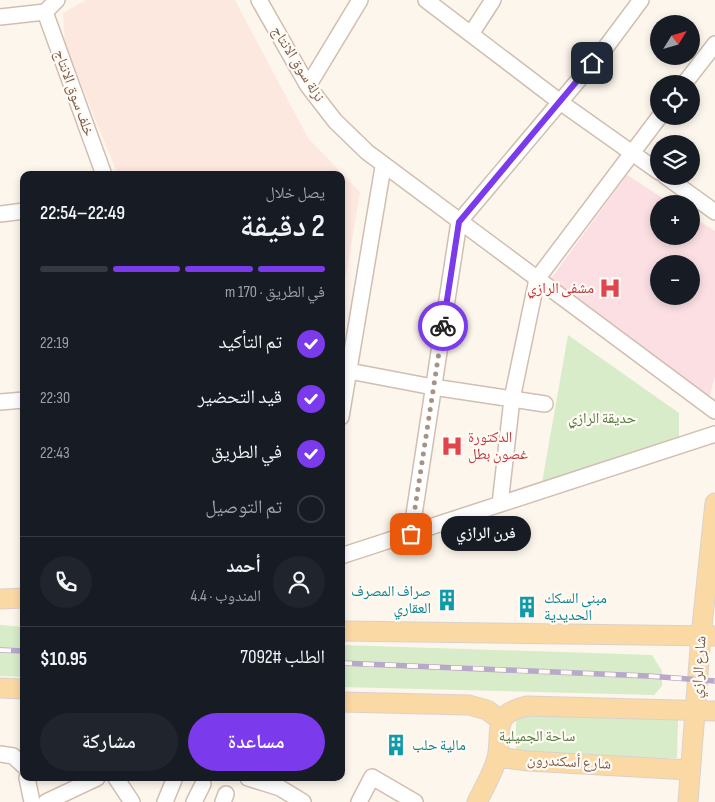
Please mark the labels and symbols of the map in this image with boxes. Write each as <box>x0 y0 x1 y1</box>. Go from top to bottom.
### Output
north arrow <box>650 15 700 65</box>
street label: نزلة سوق الانتاج <box>267 23 329 105</box>
pin <box>571 42 613 84</box>
street label: خلف سوق الانتاج <box>50 47 99 139</box>
hospital icon: مشفى الرازي <box>597 275 623 301</box>
place label: مشفى الرازي <box>527 279 594 299</box>
courier <box>418 301 468 351</box>
park label: حديقة الرازي <box>568 409 637 429</box>
place label: الدكتورة غصون بطل <box>468 428 528 464</box>
hospital icon: الدكتورة غصون بطل <box>439 433 465 459</box>
pin <box>390 513 432 555</box>
callout: فرن الرازي <box>441 516 531 552</box>
place label: صراف المصرف العقاري <box>351 582 431 619</box>
building icon: صراف المصرف العقاري <box>434 587 460 613</box>
place label: مبنى السكك الحديدية <box>544 589 607 625</box>
building icon: مبنى السكك الحديدية <box>514 594 540 620</box>
street label: شارع الرازي <box>687 635 712 699</box>
park label: ساحة الجميلية <box>499 727 575 746</box>
building icon: مالية حلب <box>383 732 409 758</box>
place label: مالية حلب <box>412 736 466 755</box>
street label: شارع أسكندرون <box>526 750 612 774</box>

